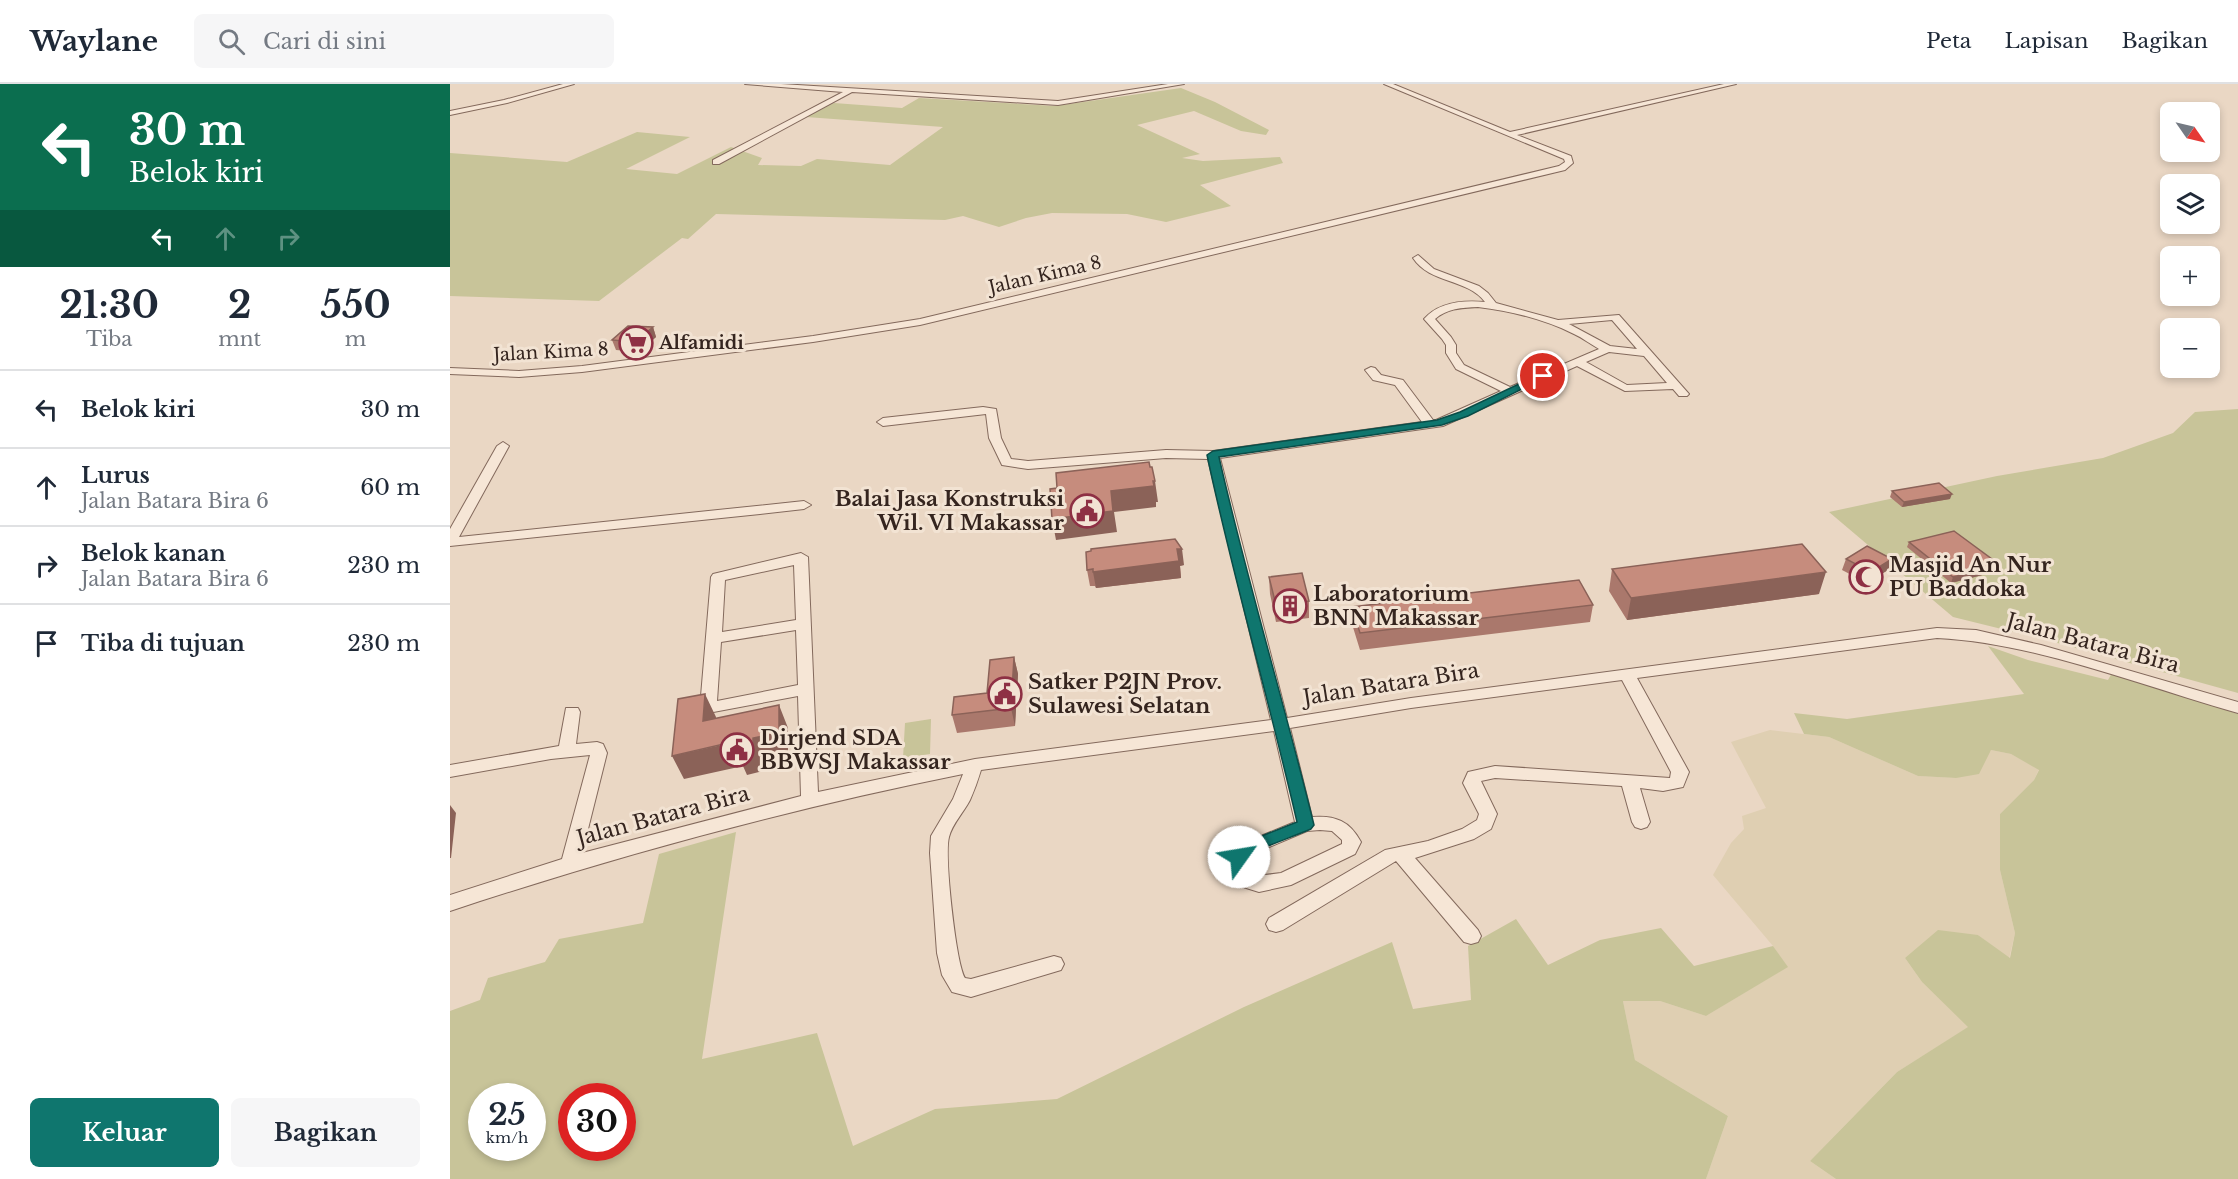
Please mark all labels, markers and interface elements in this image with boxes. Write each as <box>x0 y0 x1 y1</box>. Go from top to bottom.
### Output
search box <box>194 14 614 68</box>
text: Waylane <box>30 24 158 59</box>
icon: search <box>215 25 248 58</box>
text: Cari di sini <box>263 28 386 55</box>
text: Peta <box>1926 28 1972 54</box>
text: Lapisan <box>2005 28 2088 54</box>
text: Bagikan <box>2121 28 2208 54</box>
north arrow <box>2160 102 2220 162</box>
map controls <box>2160 102 2220 378</box>
text: 30 m <box>129 104 245 156</box>
icon: left <box>30 108 108 186</box>
text: Belok kiri <box>129 156 264 189</box>
button: layers <box>2160 174 2220 234</box>
icon: left <box>146 222 179 255</box>
icon: ahead <box>209 222 242 255</box>
icon: right <box>272 222 305 255</box>
button: + <box>2160 246 2220 306</box>
street label: Jalan Kima 8 <box>984 251 1104 299</box>
text: 21:30 <box>59 283 159 328</box>
text: 2 <box>228 283 251 328</box>
text: 550 <box>321 283 391 328</box>
button: − <box>2160 318 2220 378</box>
supermarket icon: Alfamidi <box>618 325 654 361</box>
text: Tiba <box>86 327 132 351</box>
text: mnt <box>218 327 261 351</box>
text: m <box>345 327 366 351</box>
place label: Alfamidi <box>658 332 744 354</box>
street label: Jalan Kima 8 <box>491 338 609 366</box>
pin <box>1517 350 1568 401</box>
icon: arrive <box>1526 359 1559 392</box>
icon: left <box>30 393 63 426</box>
text: Belok kiri <box>81 396 195 423</box>
text: 30 m <box>361 396 420 423</box>
text: Lurus <box>81 462 150 489</box>
icon: ahead <box>30 471 63 504</box>
text: 60 m <box>360 474 420 501</box>
place label: Balai Jasa Konstruksi Wil. VI Makassar <box>835 486 1065 536</box>
text: Jalan Batara Bira 6 <box>81 489 269 513</box>
public building icon: Balai Jasa Konstruksi Wil. VI Makassar <box>1069 493 1105 529</box>
text: Belok kanan <box>81 540 226 567</box>
icon: right <box>30 549 63 582</box>
text: 230 m <box>347 552 420 579</box>
place label: Masjid An Nur PU Baddoka <box>1889 552 2052 602</box>
mosque icon: Masjid An Nur PU Baddoka <box>1848 559 1884 595</box>
text: Jalan Batara Bira 6 <box>81 567 269 591</box>
place label: Laboratorium BNN Makassar <box>1313 581 1480 631</box>
building icon: Laboratorium BNN Makassar <box>1272 588 1308 624</box>
street label: Jalan Batara Bira <box>2001 607 2183 679</box>
icon: arrive <box>30 627 63 660</box>
text: Tiba di tujuan <box>81 630 245 657</box>
text: 230 m <box>347 630 420 657</box>
street label: Jalan Batara Bira <box>1298 657 1481 711</box>
place label: Satker P2JN Prov. Sulawesi Selatan <box>1028 669 1222 719</box>
public building icon: Satker P2JN Prov. Sulawesi Selatan <box>987 676 1023 712</box>
place label: Dirjend SDA BBWSJ Makassar <box>760 725 951 775</box>
public building icon: Dirjend SDA BBWSJ Makassar <box>719 732 755 768</box>
street label: Jalan Batara Bira <box>571 780 753 852</box>
position arrow <box>1207 825 1271 889</box>
speed limit sign: 30 <box>558 1083 636 1161</box>
text: 25 <box>488 1096 526 1133</box>
button: Keluar <box>30 1098 219 1167</box>
button: Bagikan <box>231 1098 420 1167</box>
text: km/h <box>486 1128 528 1147</box>

